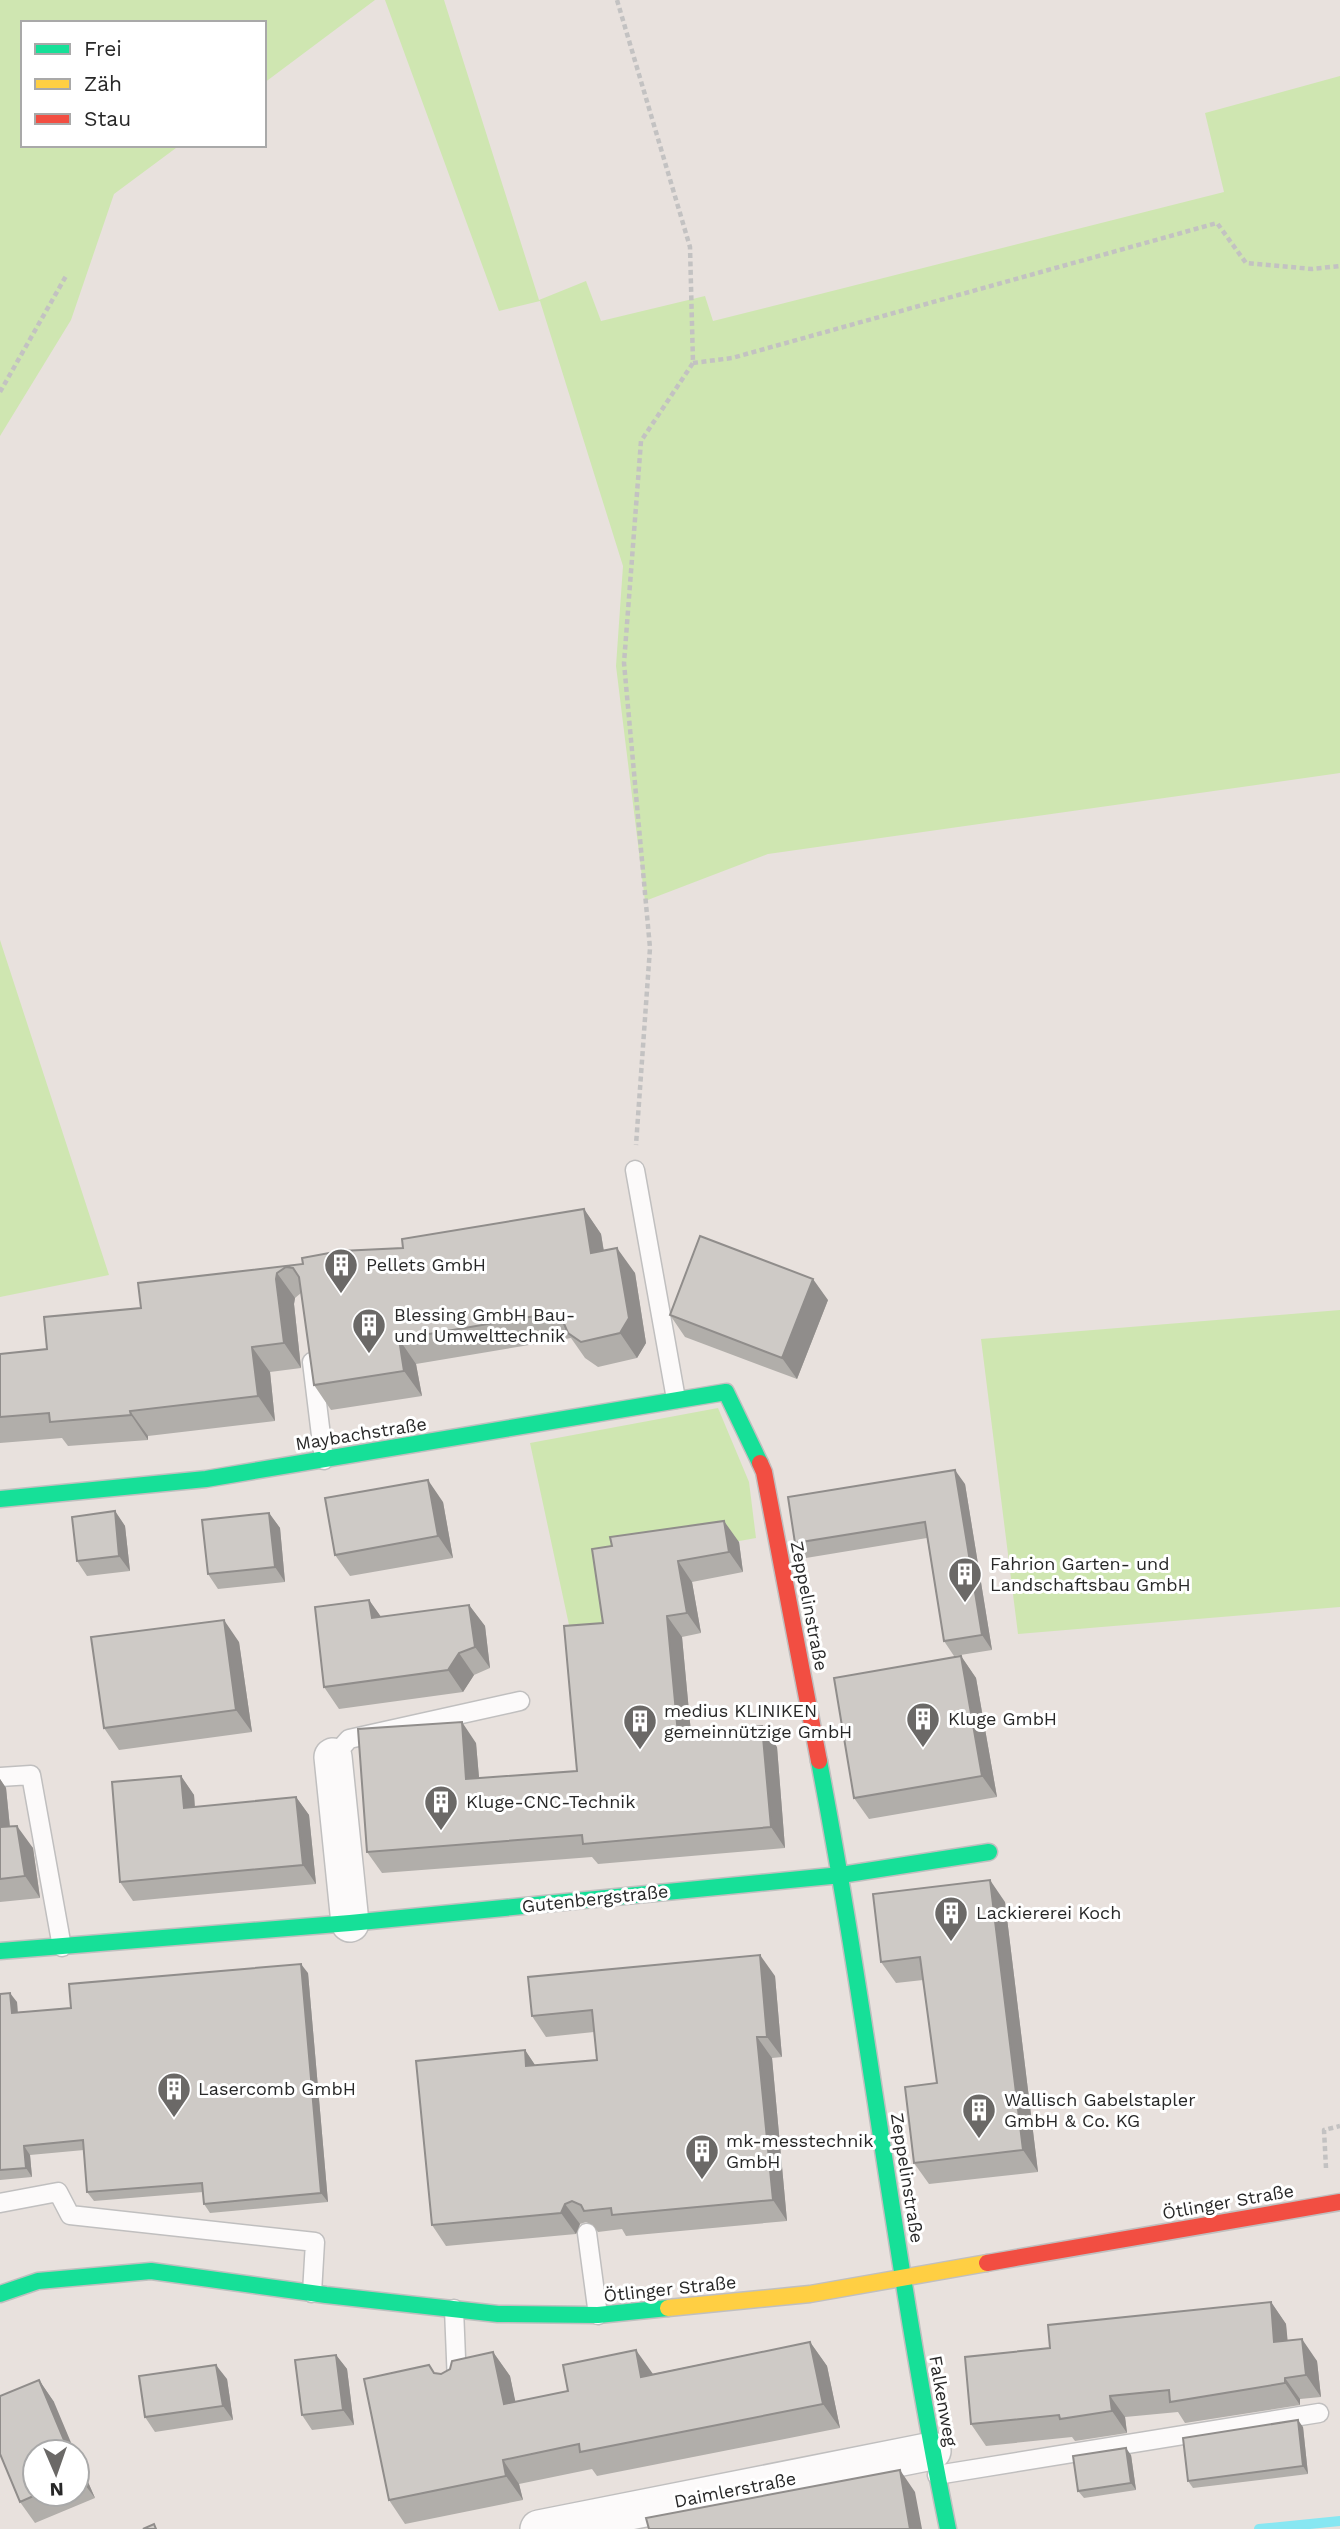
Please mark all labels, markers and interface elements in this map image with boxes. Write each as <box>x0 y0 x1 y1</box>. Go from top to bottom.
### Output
legend <box>21 21 266 147</box>
text: Frei <box>84 36 122 61</box>
text: Zäh <box>84 71 122 96</box>
text: Stau <box>84 106 131 131</box>
building icon: Pellets GmbH <box>322 1246 360 1295</box>
place label: Pellets GmbH <box>366 1254 486 1275</box>
place label: Blessing GmbH Bau- und Umwelttechnik <box>394 1304 575 1346</box>
building icon: Blessing GmbH Bau- und Umwelttechnik <box>350 1306 388 1355</box>
street label: Maybachstraße <box>294 1413 428 1454</box>
street label: Zeppelinstraße <box>787 1539 832 1672</box>
place label: Fahrion Garten- und Landschaftsbau GmbH <box>990 1553 1191 1595</box>
building icon: Fahrion Garten- und Landschaftsbau GmbH <box>946 1555 984 1604</box>
place label: medius KLINIKEN gemeinnützige GmbH <box>664 1700 852 1742</box>
building icon: Kluge GmbH <box>904 1700 942 1749</box>
building icon: medius KLINIKEN gemeinnützige GmbH <box>621 1702 659 1751</box>
place label: Kluge GmbH <box>948 1708 1057 1729</box>
building icon: Kluge-CNC-Technik <box>422 1783 460 1832</box>
place label: Kluge-CNC-Technik <box>466 1791 635 1812</box>
street label: Gutenbergstraße <box>521 1880 669 1917</box>
building icon: Lackiererei Koch <box>932 1894 970 1943</box>
place label: Lackiererei Koch <box>976 1902 1121 1923</box>
building icon: Lasercomb GmbH <box>155 2070 193 2119</box>
place label: Lasercomb GmbH <box>198 2078 356 2099</box>
place label: Wallisch Gabelstapler GmbH & Co. KG <box>1004 2089 1196 2131</box>
building icon: Wallisch Gabelstapler GmbH & Co. KG <box>960 2091 998 2140</box>
street label: Zeppelinstraße <box>887 2111 928 2245</box>
place label: mk-messtechnik GmbH <box>726 2130 873 2172</box>
building icon: mk-messtechnik GmbH <box>683 2132 721 2181</box>
street label: Ötlinger Straße <box>1160 2180 1295 2223</box>
street label: Ötlinger Straße <box>603 2271 737 2306</box>
street label: Falkenweg <box>925 2354 962 2448</box>
north arrow <box>21 2438 91 2508</box>
street label: Daimlerstraße <box>672 2467 798 2512</box>
text: N <box>49 2478 64 2501</box>

